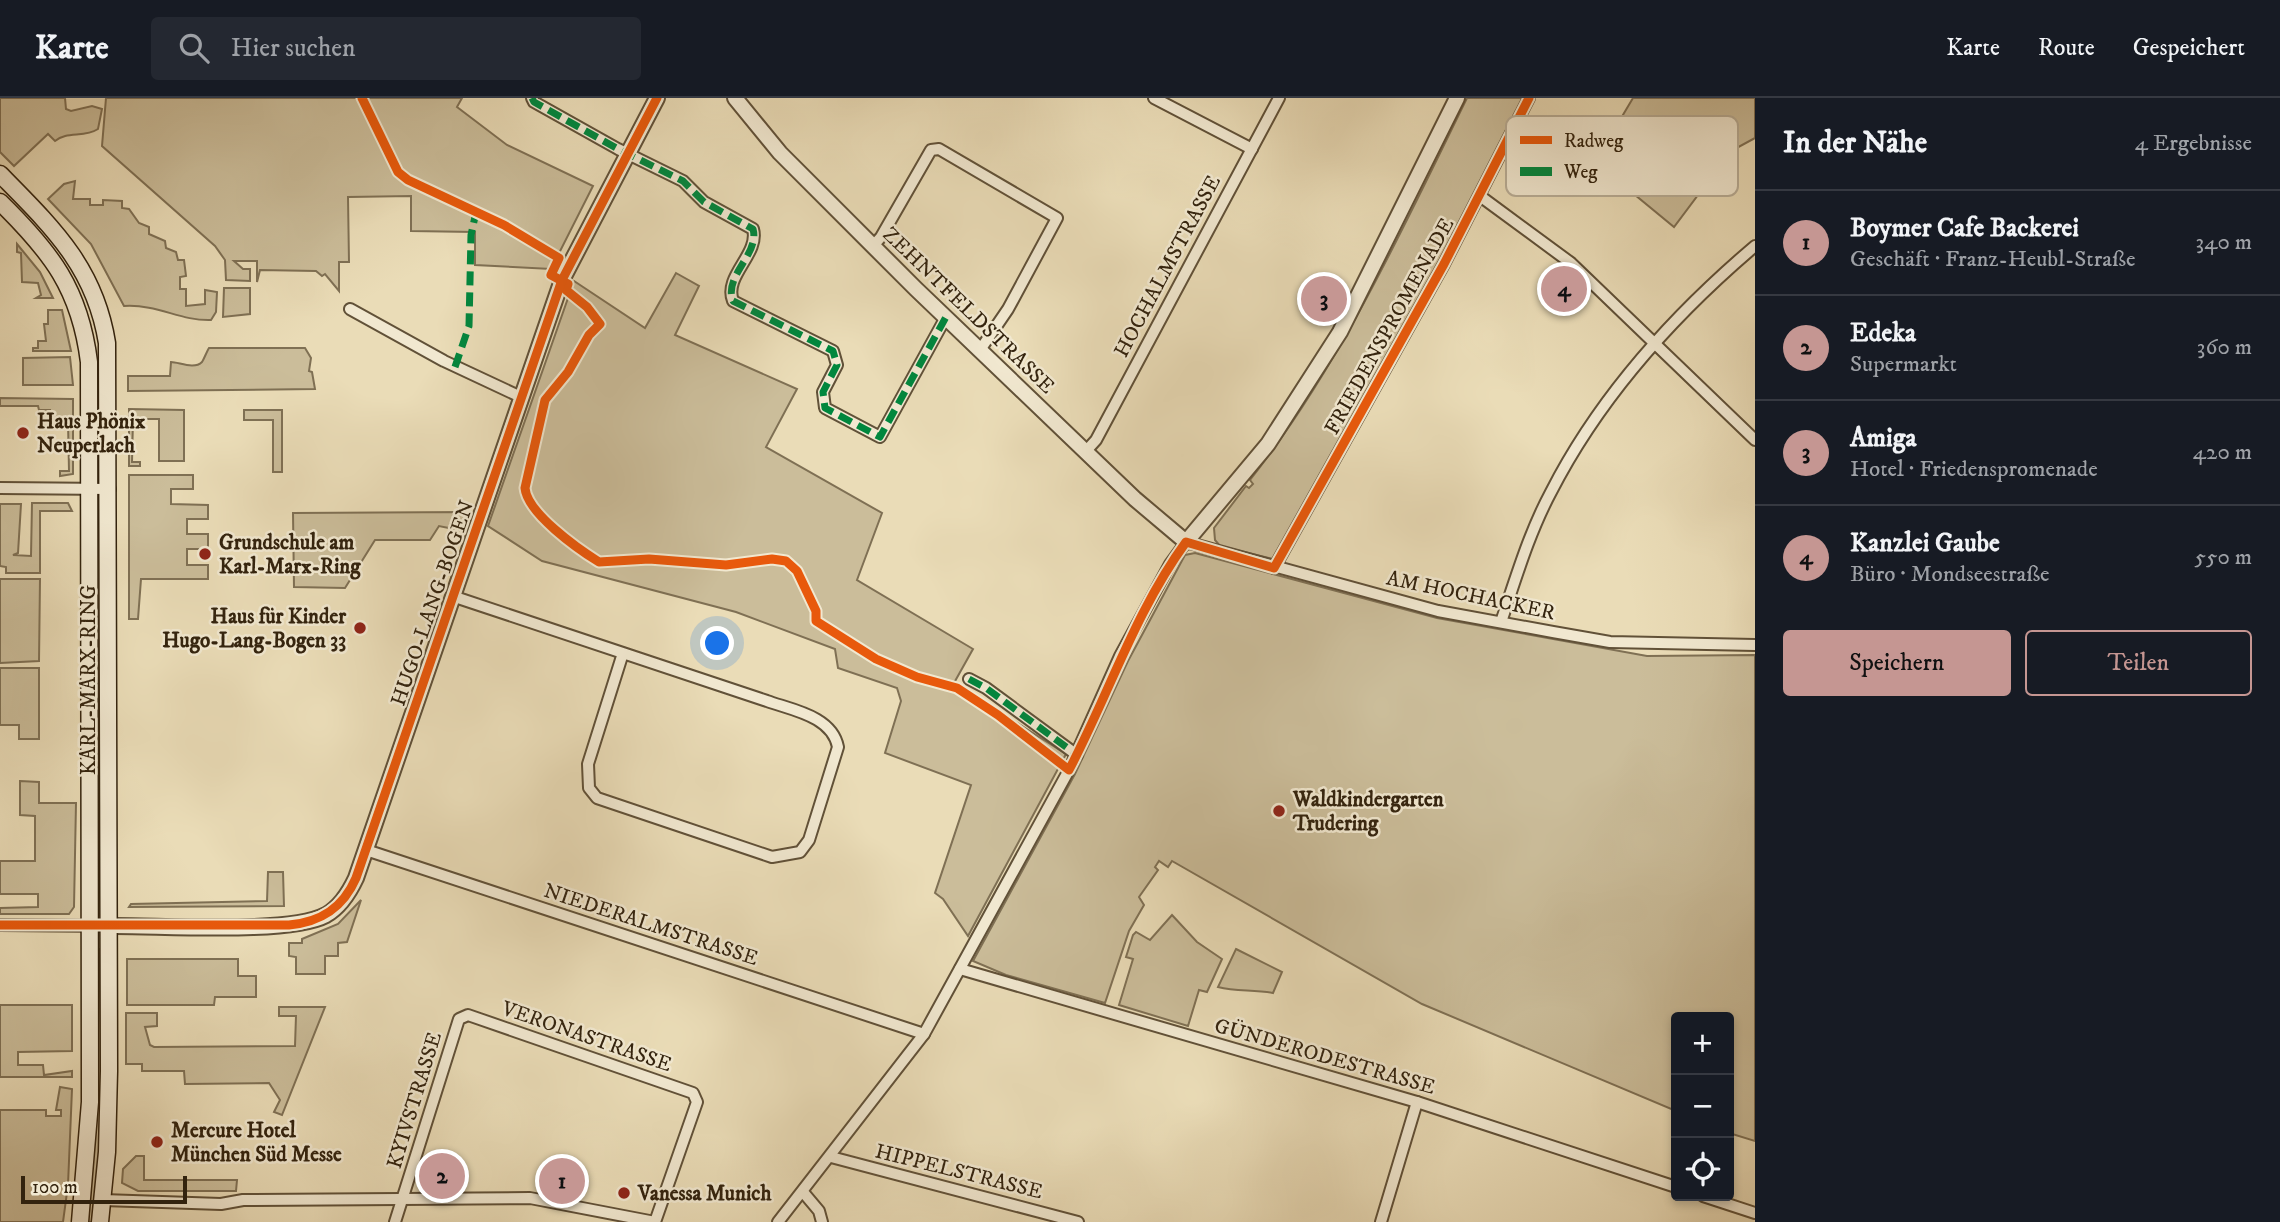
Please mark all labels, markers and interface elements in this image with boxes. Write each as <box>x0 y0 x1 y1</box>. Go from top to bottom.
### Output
search box <box>151 17 641 80</box>
text: Karte <box>35 28 109 69</box>
icon: search <box>175 29 213 67</box>
text: Hier suchen <box>231 32 356 65</box>
text: Karte <box>1946 33 2000 63</box>
text: Route <box>2038 33 2095 63</box>
text: Gespeichert <box>2133 33 2245 63</box>
legend <box>1506 116 1738 196</box>
text: In der Nähe <box>1783 125 1927 162</box>
text: 4 Ergebnisse <box>2135 129 2252 158</box>
text: Radweg <box>1564 130 1624 153</box>
text: Weg <box>1563 161 1598 184</box>
street label: HOCHALMSTRASSE <box>1109 171 1227 362</box>
text: Boymer Cafe Backerei <box>1850 212 2079 245</box>
street label: FRIEDENSPROMENADE <box>1319 213 1460 439</box>
street label: ZEHNTFELDSTRASSE <box>877 222 1060 400</box>
text: 1 <box>1802 228 1810 257</box>
text: 340 m <box>2196 228 2252 257</box>
text: Geschäft · Franz-Heubl-Straße <box>1850 245 2135 274</box>
pin: 4 <box>1541 263 1587 315</box>
pin: 3 <box>1301 273 1347 325</box>
text: Edeka <box>1850 317 1916 350</box>
text: 2 <box>1800 333 1812 362</box>
text: 360 m <box>2197 333 2252 362</box>
text: Supermarkt <box>1850 350 1957 379</box>
place label: Haus Phönix Neuperlach <box>37 409 146 459</box>
text: Amiga <box>1850 422 1917 455</box>
marker: Haus Phönix Neuperlach <box>15 425 31 441</box>
text: 3 <box>1802 438 1810 467</box>
text: 420 m <box>2193 438 2252 467</box>
text: Hotel · Friedenspromenade <box>1850 455 2098 484</box>
street label: HUGO-LANG-BOGEN <box>386 497 480 710</box>
text: Kanzlei Gaube <box>1850 527 2000 560</box>
place label: Grundschule am Karl-Marx-Ring <box>219 530 361 580</box>
text: 4 <box>1799 543 1813 572</box>
text: 550 m <box>2195 543 2252 572</box>
marker: Grundschule am Karl-Marx-Ring <box>197 546 213 562</box>
text: Büro · Mondseestraße <box>1850 560 2050 589</box>
street label: AM HOCHACKER <box>1384 565 1557 627</box>
street label: KARL-MARX-RING <box>76 585 102 775</box>
place label: Haus für Kinder Hugo-Lang-Bogen 33 <box>162 604 347 654</box>
marker: Haus für Kinder Hugo-Lang-Bogen 33 <box>352 620 368 636</box>
your location <box>700 626 734 660</box>
button: Speichern <box>1783 630 2011 696</box>
button: Teilen <box>2025 630 2252 696</box>
place label: Waldkindergarten Trudering <box>1292 787 1445 837</box>
marker: Waldkindergarten Trudering <box>1271 803 1287 819</box>
street label: NIEDERALMSTRASSE <box>540 878 761 972</box>
street label: VERONASTRASSE <box>497 995 675 1078</box>
street label: GÜNDERODESTRASSE <box>1211 1012 1438 1101</box>
map controls <box>1671 1012 1734 1201</box>
button: + <box>1671 1012 1734 1075</box>
street label: KYIVSTRASSE <box>382 1029 448 1172</box>
button: − <box>1671 1075 1734 1138</box>
place label: Mercure Hotel München Süd Messe <box>171 1118 342 1168</box>
marker: Mercure Hotel München Süd Messe <box>149 1134 165 1150</box>
button: locate <box>1671 1138 1734 1201</box>
street label: HIPPELSTRASSE <box>872 1139 1045 1205</box>
pin: 2 <box>419 1150 465 1202</box>
pin: 1 <box>539 1155 585 1207</box>
scale bar <box>21 1173 187 1205</box>
text: 100 m <box>32 1176 78 1199</box>
place label: Vanessa Munich <box>637 1181 772 1207</box>
marker: Vanessa Munich <box>616 1185 632 1201</box>

